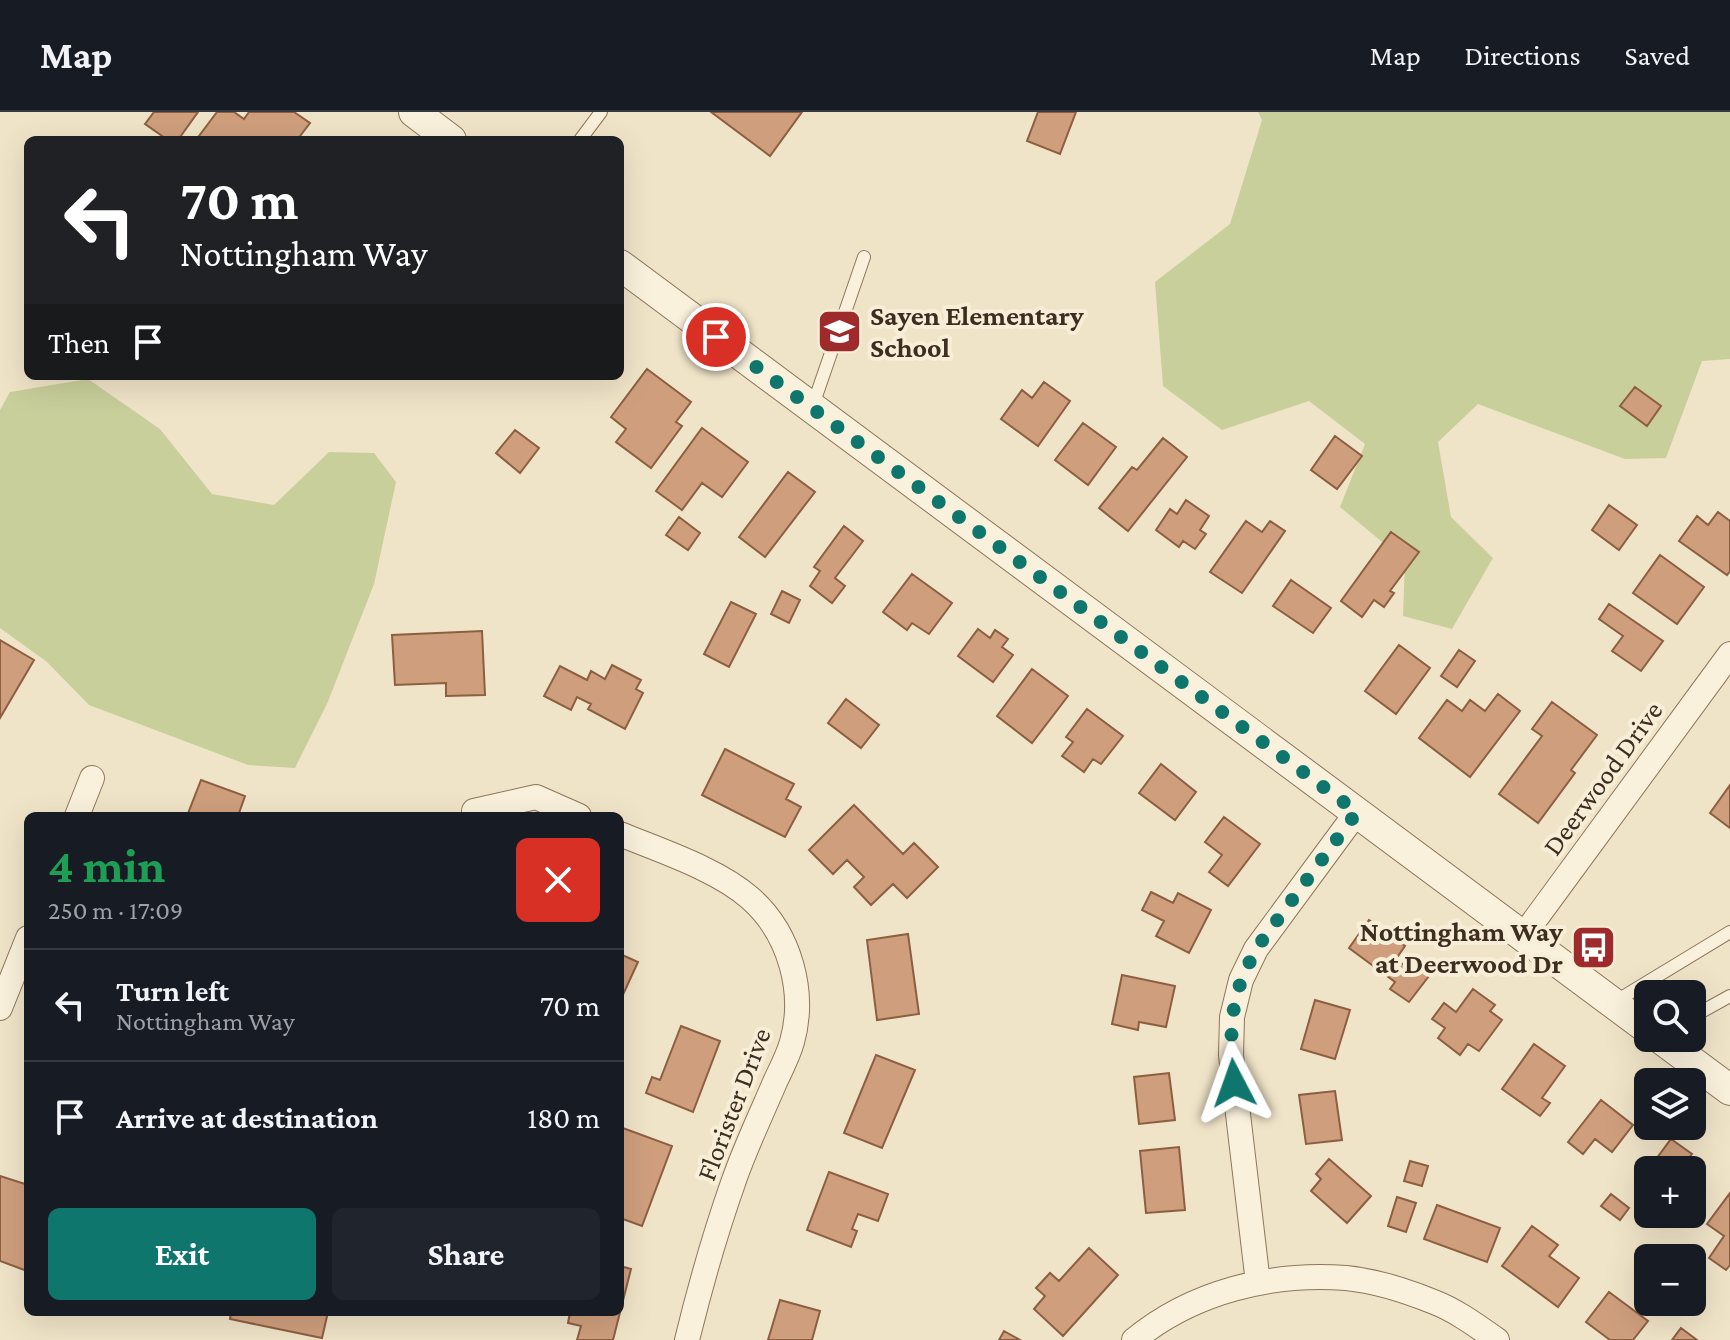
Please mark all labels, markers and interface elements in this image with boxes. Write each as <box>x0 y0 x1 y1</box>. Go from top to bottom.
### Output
text: Map <box>40 34 113 76</box>
text: Map <box>1370 40 1421 71</box>
text: Directions <box>1465 40 1580 71</box>
text: Saved <box>1624 40 1690 71</box>
icon: left <box>48 168 152 272</box>
text: 70 m <box>180 169 299 231</box>
text: Nottingham Way <box>180 234 428 274</box>
place label: Sayen Elementary School <box>870 300 1084 363</box>
pin <box>682 303 750 371</box>
school or university icon: Sayen Elementary School <box>815 307 863 355</box>
icon: arrive <box>694 315 738 359</box>
icon: arrive <box>126 320 170 364</box>
text: Then <box>48 326 110 359</box>
street label: Deerwood Drive <box>1536 695 1669 861</box>
button: close <box>516 838 600 922</box>
text: 4 min <box>48 839 165 892</box>
text: 250 m · 17:09 <box>48 896 183 925</box>
place label: Nottingham Way at Deerwood Dr <box>1360 916 1563 979</box>
bus stop icon: Nottingham Way at Deerwood Dr <box>1570 923 1618 971</box>
text: Turn left <box>116 974 229 1007</box>
map controls <box>1634 980 1706 1316</box>
button: search <box>1634 980 1706 1052</box>
icon: left <box>48 983 92 1027</box>
text: 70 m <box>540 989 600 1022</box>
text: Nottingham Way <box>116 1007 295 1036</box>
street label: Florister Drive <box>690 1024 777 1185</box>
position arrow <box>1192 1041 1276 1125</box>
button: layers <box>1634 1068 1706 1140</box>
icon: arrive <box>48 1095 92 1139</box>
text: Arrive at destination <box>116 1101 378 1134</box>
text: 180 m <box>527 1101 600 1134</box>
button: + <box>1634 1156 1706 1228</box>
button: Exit <box>48 1208 316 1300</box>
button: Share <box>332 1208 600 1300</box>
button: − <box>1634 1244 1706 1316</box>

